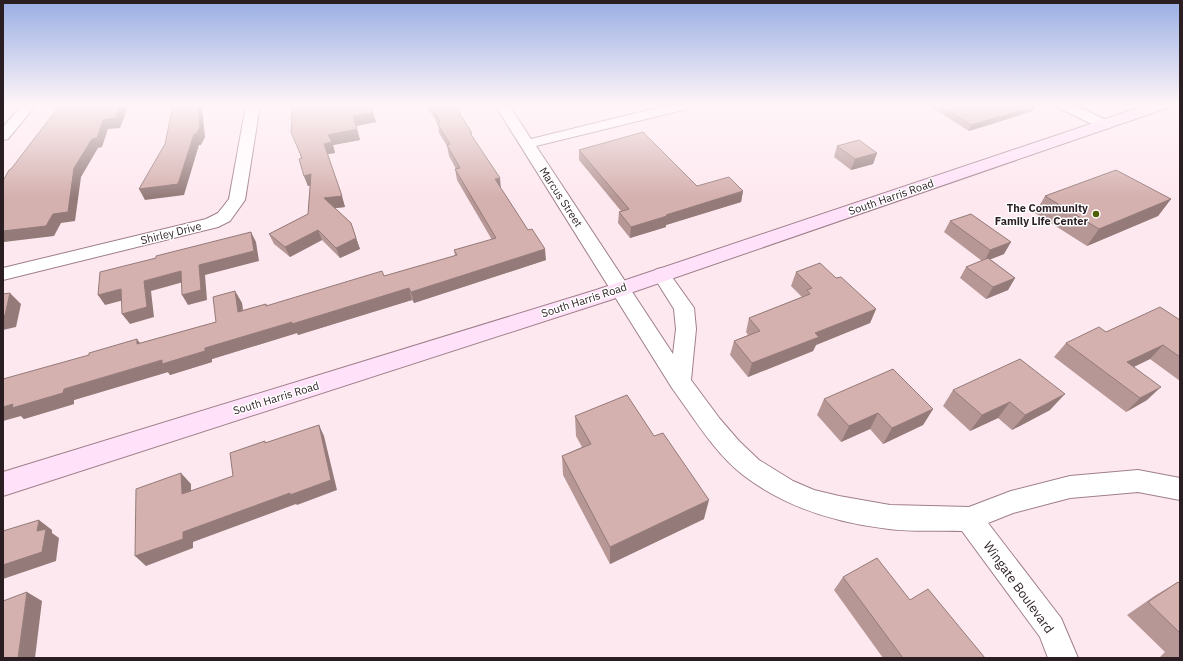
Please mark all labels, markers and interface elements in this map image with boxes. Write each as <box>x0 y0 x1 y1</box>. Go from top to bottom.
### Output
street label: Marcus Street <box>536 164 586 230</box>
street label: South Harris Road <box>847 176 935 218</box>
place label: The Community Family Life Center <box>995 201 1089 228</box>
marker: The Community Family Life Center <box>1091 209 1101 219</box>
street label: Shirley Drive <box>139 219 203 247</box>
street label: South Harris Road <box>539 280 629 320</box>
street label: South Harris Road <box>231 378 321 418</box>
street label: Wingate Boulevard <box>979 538 1058 637</box>

